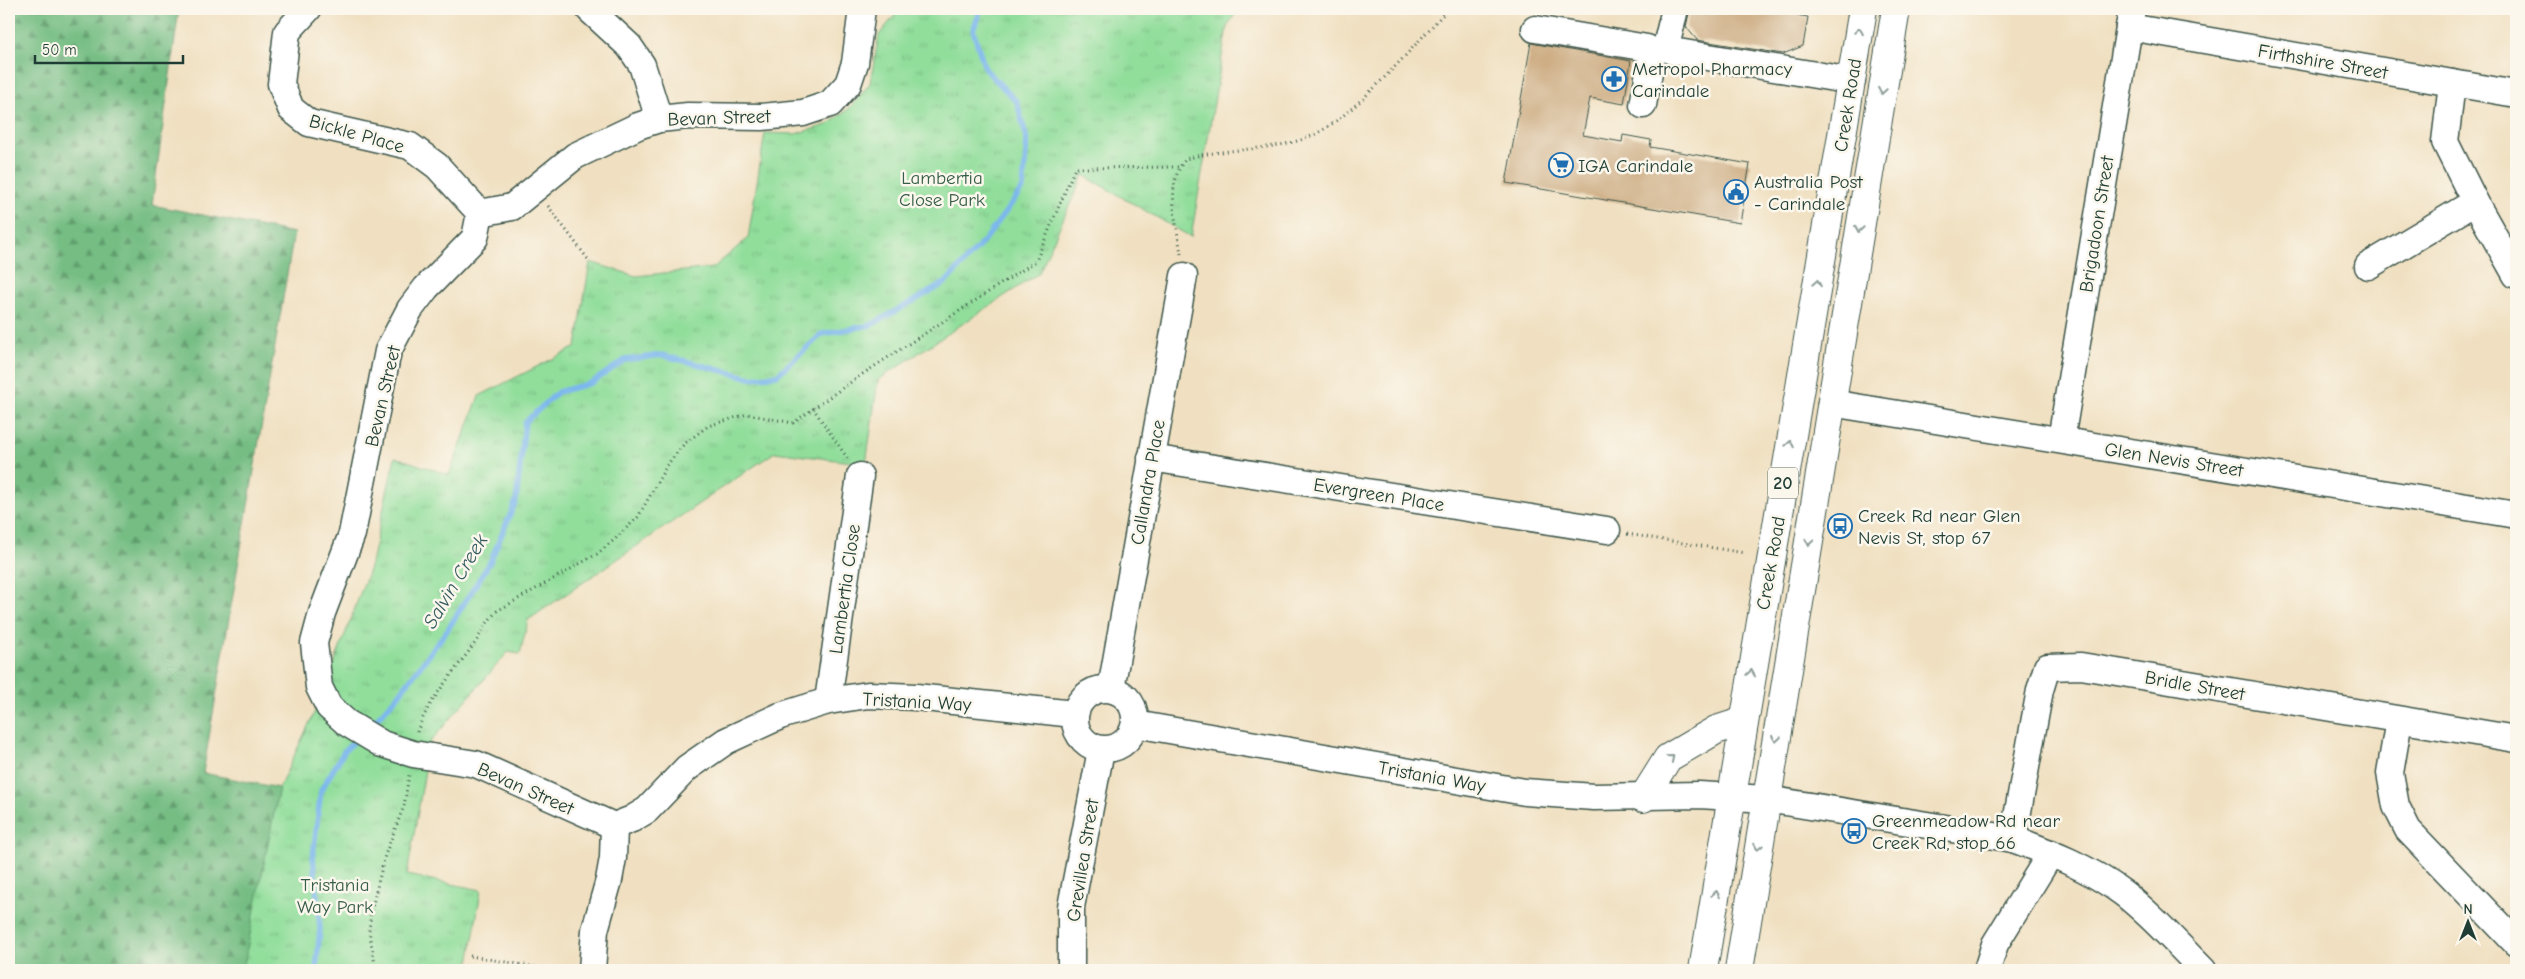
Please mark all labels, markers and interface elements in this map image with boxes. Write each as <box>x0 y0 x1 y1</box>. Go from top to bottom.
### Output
one-way arrow <box>1854 27 1864 35</box>
scale bar <box>35 32 182 64</box>
street label: Firthshire Street <box>2256 40 2390 84</box>
text: 50 m <box>42 41 77 59</box>
street label: Creek Road <box>1830 57 1866 154</box>
place label: Metropol Pharmacy Carindale <box>1632 58 1793 102</box>
pharmacy icon: Metropol Pharmacy Carindale <box>1601 66 1627 92</box>
one-way arrow <box>1878 87 1888 96</box>
street label: Bevan Street <box>667 105 771 131</box>
street label: Bickle Place <box>307 110 407 158</box>
supermarket icon: IGA Carindale <box>1548 152 1574 178</box>
street label: Brigadoon Street <box>2075 154 2119 294</box>
place label: IGA Carindale <box>1578 155 1693 177</box>
park label: Lambertia Close Park <box>899 167 986 211</box>
place label: Australia Post - Carindale <box>1754 171 1863 215</box>
public building icon: Australia Post - Carindale <box>1723 179 1749 205</box>
one-way arrow <box>1855 225 1865 234</box>
one-way arrow <box>1812 279 1822 288</box>
street label: Bevan Street <box>361 343 405 449</box>
street label: Callandra Place <box>1126 418 1170 547</box>
street label: Glen Nevis Street <box>2103 438 2245 482</box>
one-way arrow <box>1784 439 1795 447</box>
road number: 20 <box>1768 468 1798 498</box>
street label: Evergreen Place <box>1312 474 1446 516</box>
place label: Creek Rd near Glen Nevis St, stop 67 <box>1858 505 2020 549</box>
bus stop icon: Creek Rd near Glen Nevis St, stop 67 <box>1827 513 1853 539</box>
street label: Creek Road <box>1752 515 1790 612</box>
street label: Lambertia Close <box>825 523 865 656</box>
water label: Salvin Creek <box>418 530 493 632</box>
one-way arrow <box>1804 537 1814 546</box>
street label: Bridle Street <box>2143 666 2247 706</box>
one-way arrow <box>1746 668 1756 677</box>
street label: Tristania Way <box>862 688 972 716</box>
one-way arrow <box>1772 735 1782 743</box>
one-way arrow <box>1666 755 1675 764</box>
street label: Tristania Way <box>1376 757 1488 797</box>
street label: Bevan Street <box>474 758 578 820</box>
street label: Grevillea Street <box>1062 797 1104 923</box>
place label: Greenmeadow Rd near Creek Rd, stop 66 <box>1872 810 2060 854</box>
bus stop icon: Greenmeadow Rd near Creek Rd, stop 66 <box>1841 818 1867 844</box>
one-way arrow <box>1754 843 1764 852</box>
park label: Tristania Way Park <box>297 874 374 918</box>
one-way arrow <box>1710 889 1720 898</box>
north arrow <box>2442 896 2492 946</box>
text: N <box>2463 901 2473 918</box>

